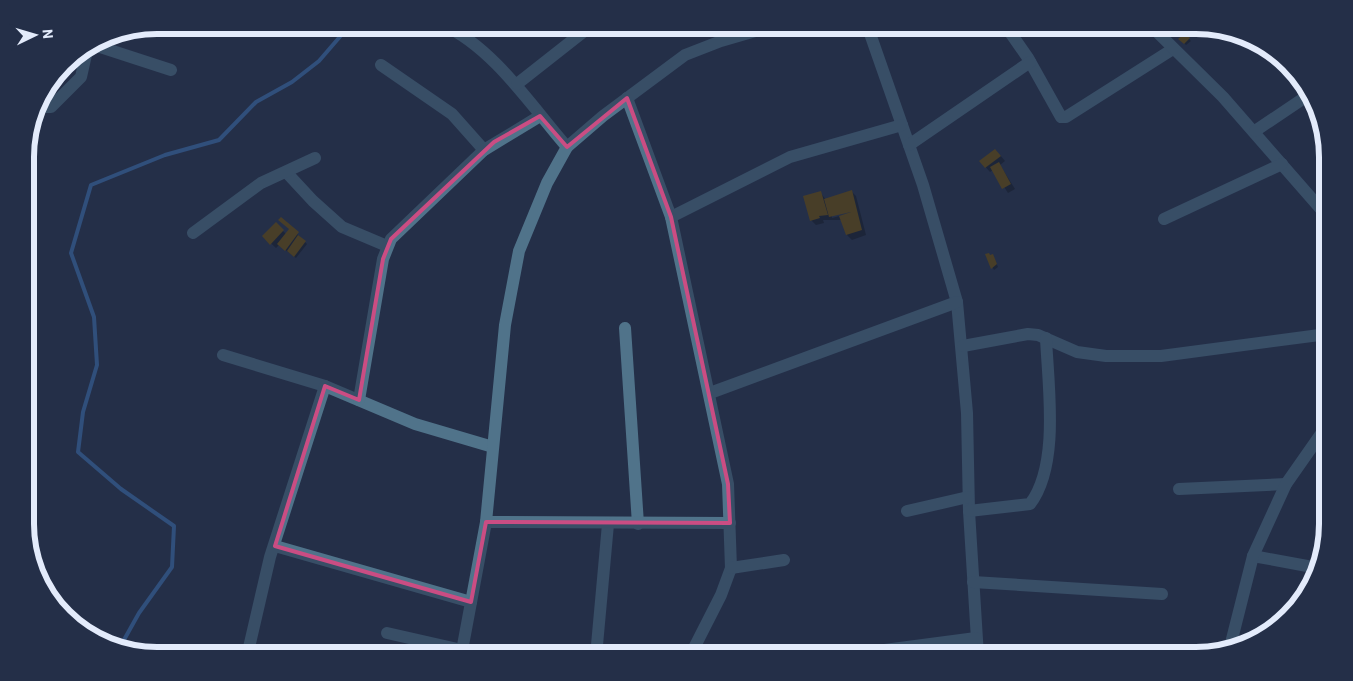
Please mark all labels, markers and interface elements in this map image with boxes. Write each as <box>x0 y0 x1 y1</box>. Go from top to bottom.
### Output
north arrow <box>10 10 60 60</box>
text: N <box>40 28 57 39</box>

